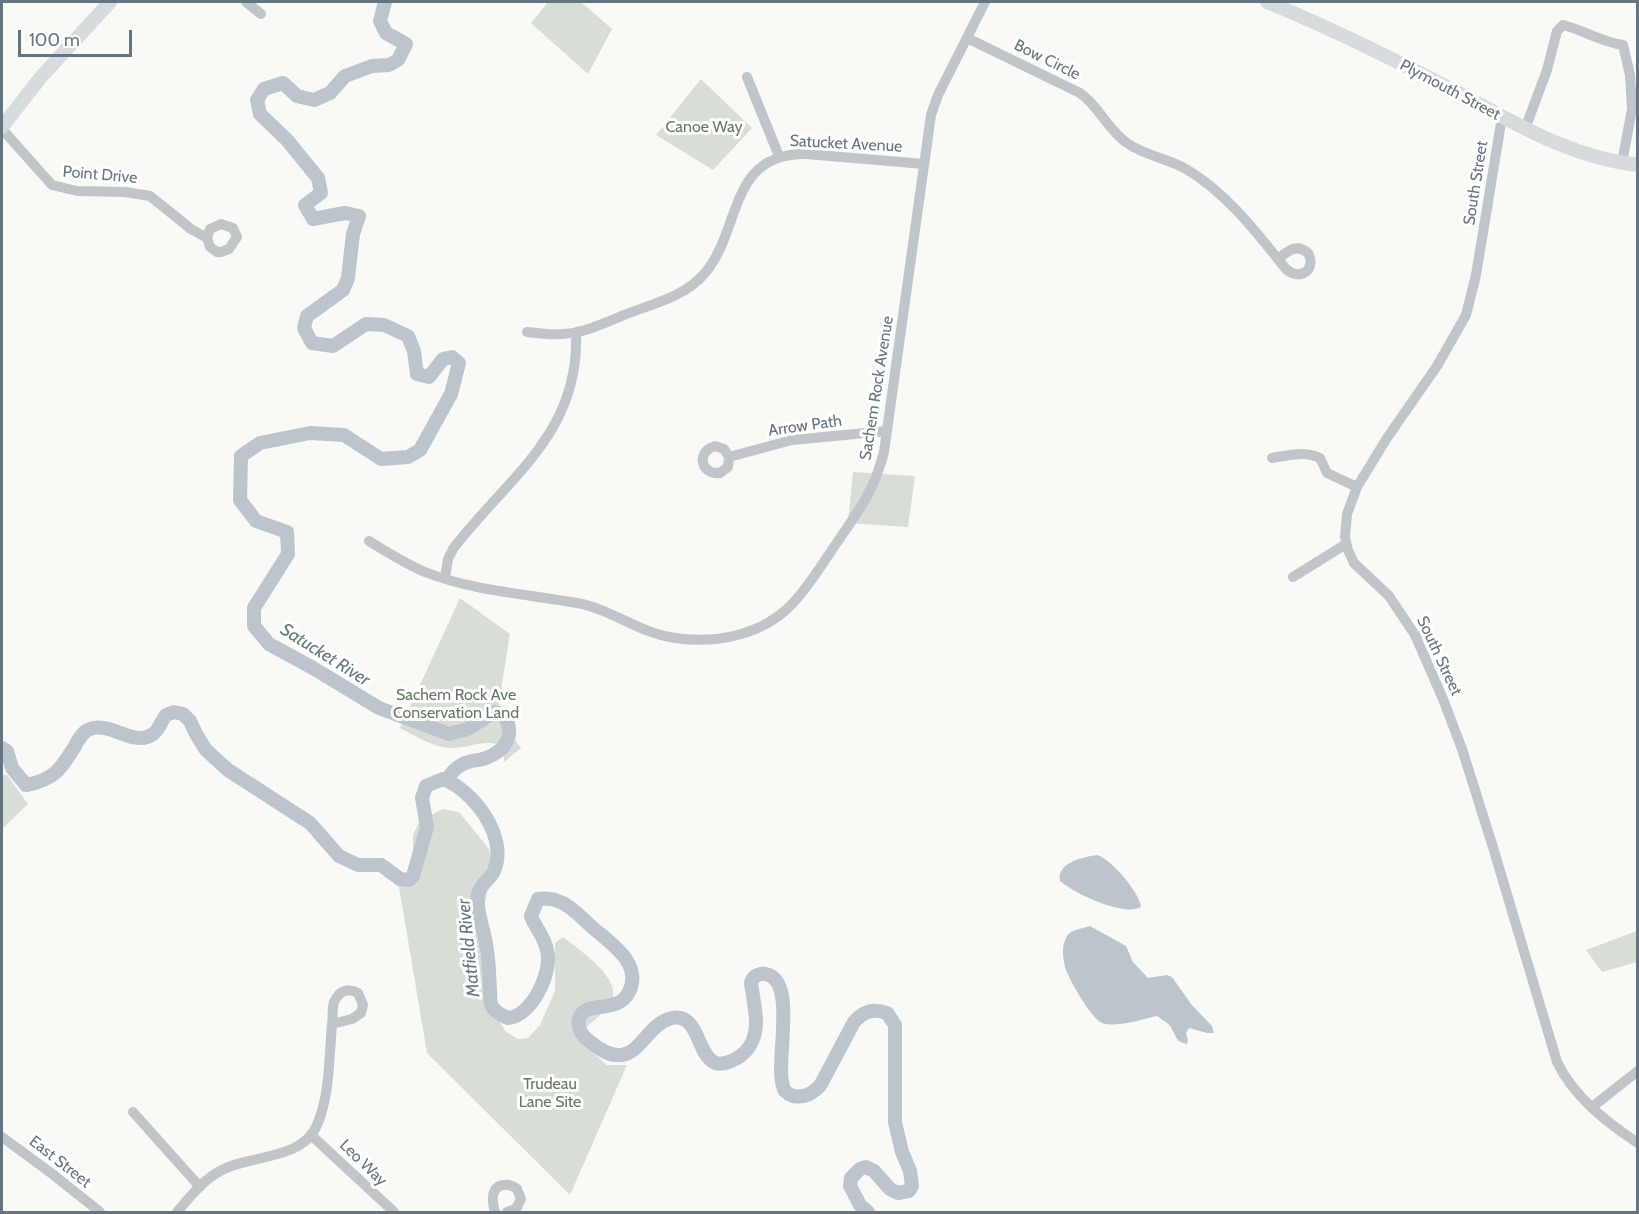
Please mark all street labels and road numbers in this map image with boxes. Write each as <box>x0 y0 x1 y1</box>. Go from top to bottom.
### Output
street label: Bow Circle <box>1011 36 1083 84</box>
street label: Plymouth Street <box>1397 56 1503 124</box>
street label: Satucket Avenue <box>789 131 903 157</box>
street label: South Street <box>1460 139 1492 227</box>
street label: Point Drive <box>62 162 138 188</box>
street label: Sachem Rock Avenue <box>856 315 898 461</box>
street label: Arrow Path <box>767 411 843 441</box>
street label: South Street <box>1412 613 1466 699</box>
street label: East Street <box>25 1132 95 1192</box>
street label: Leo Way <box>335 1136 391 1190</box>

